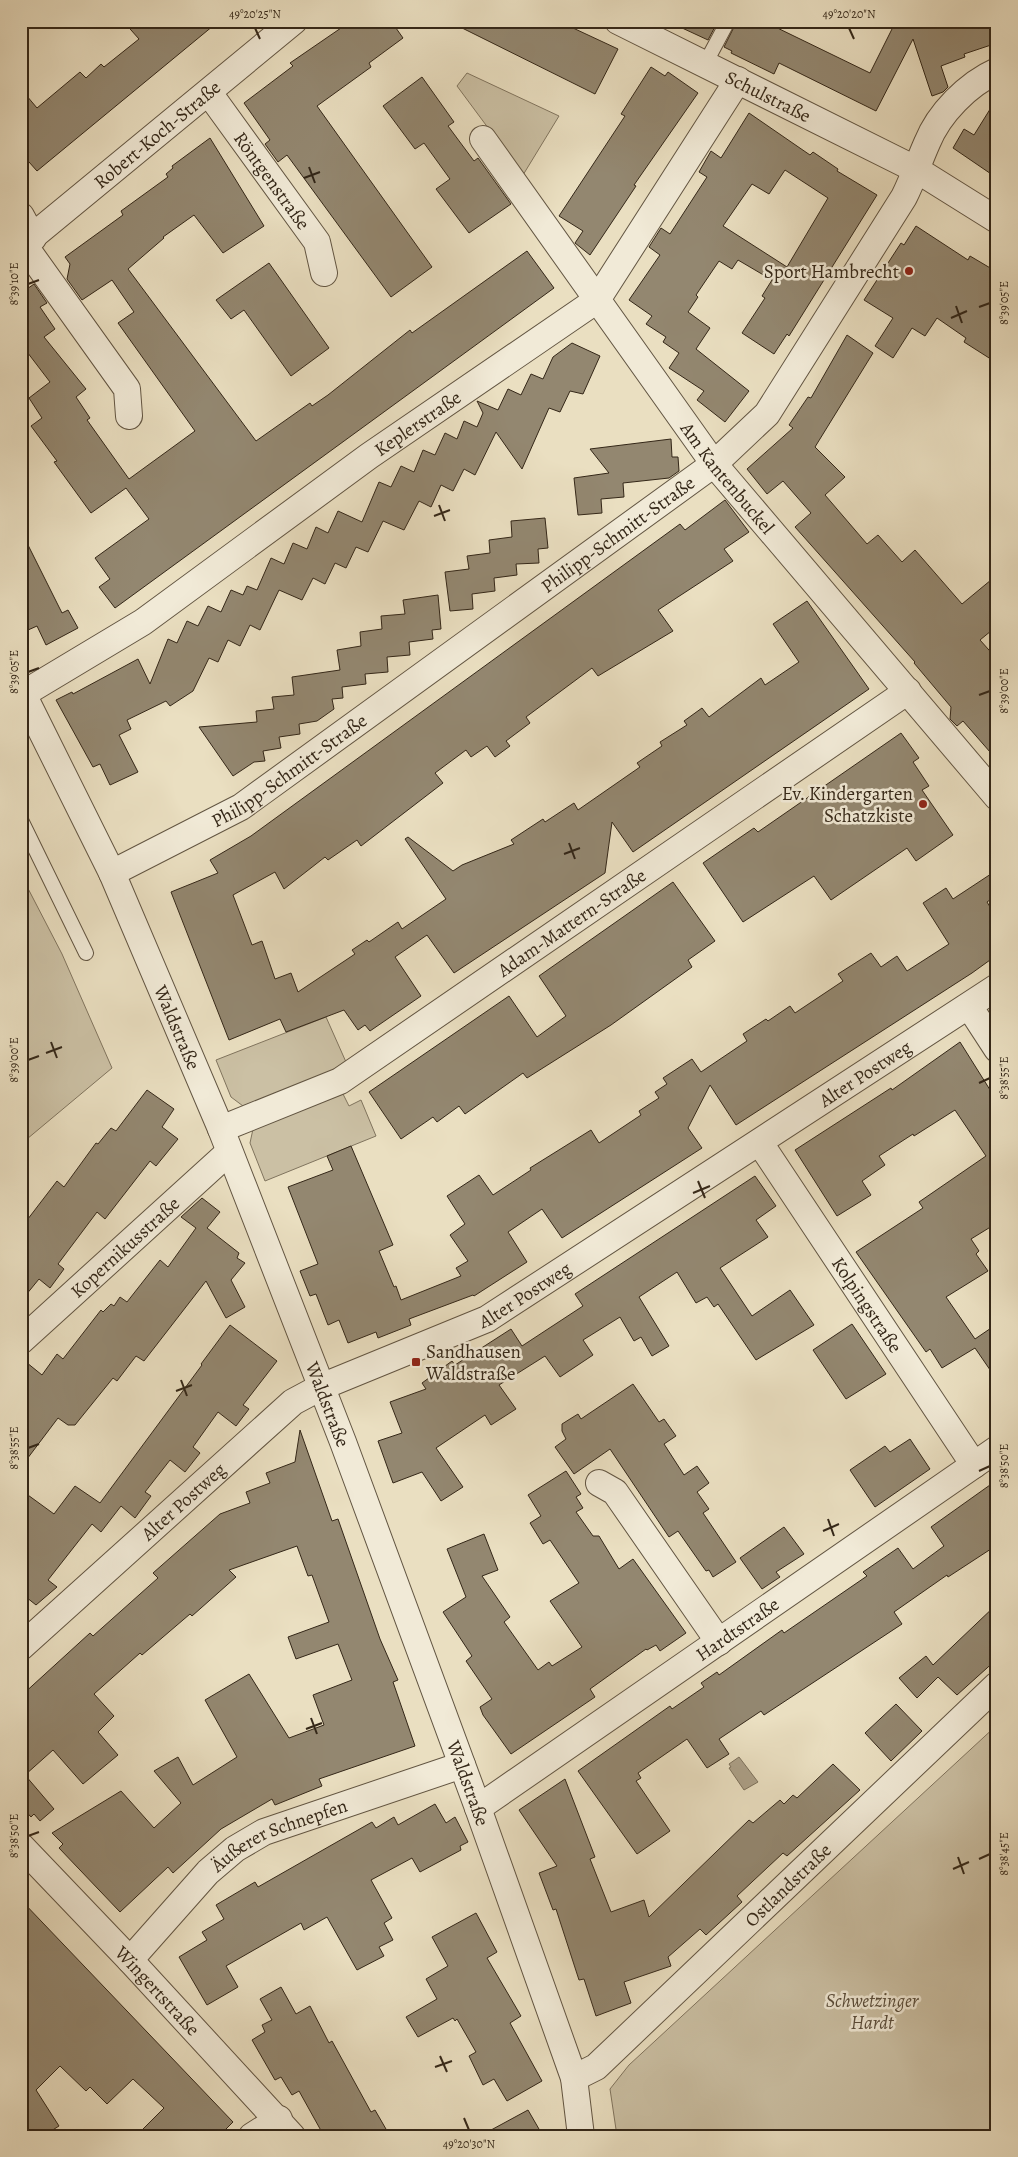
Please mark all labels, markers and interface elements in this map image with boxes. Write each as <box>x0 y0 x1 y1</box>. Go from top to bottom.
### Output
text: 49°20'25"N <box>229 6 281 22</box>
text: 49°20'20"N <box>822 6 876 22</box>
street label: Schulstraße <box>721 65 815 129</box>
street label: Robert-Koch-Straße <box>89 75 226 195</box>
street label: Röntgenstraße <box>227 127 316 235</box>
place label: Sport Hambrecht <box>764 259 899 285</box>
text: 8°39'10"E <box>6 262 22 306</box>
marker: Sport Hambrecht <box>903 265 915 277</box>
text: 8°39'05"E <box>996 281 1012 325</box>
street label: Keplerstraße <box>369 385 467 463</box>
street label: Am Kantenbuckel <box>674 416 780 540</box>
street label: Philipp-Schmitt-Straße <box>536 470 700 599</box>
text: 8°39'05"E <box>6 650 22 694</box>
text: 8°39'00"E <box>996 668 1012 714</box>
street label: Philipp-Schmitt-Straße <box>207 708 372 834</box>
place label: Ev. Kindergarten Schatzkiste <box>782 781 913 829</box>
marker: Ev. Kindergarten Schatzkiste <box>917 798 929 810</box>
street label: Adam-Mattern-Straße <box>492 863 652 984</box>
street label: Waldstraße <box>147 980 206 1074</box>
street label: Alter Postweg <box>813 1034 917 1114</box>
text: 8°39'00"E <box>6 1037 22 1083</box>
text: 8°38'55"E <box>996 1056 1012 1100</box>
street label: Kopernikusstraße <box>65 1191 186 1304</box>
street label: Kolpingstraße <box>825 1252 908 1358</box>
street label: Alter Postweg <box>474 1256 577 1335</box>
place label: Sandhausen Waldstraße <box>425 1339 521 1387</box>
marker: Sandhausen Waldstraße <box>410 1356 422 1368</box>
street label: Waldstraße <box>299 1357 356 1451</box>
text: 8°38'55"E <box>6 1426 22 1470</box>
text: 8°38'50"E <box>996 1444 1012 1488</box>
street label: Alter Postweg <box>135 1457 232 1547</box>
street label: Hardtstraße <box>691 1592 785 1668</box>
street label: Waldstraße <box>440 1736 495 1830</box>
street label: Äußerer Schnepfen <box>205 1793 351 1879</box>
text: 8°38'50"E <box>6 1814 22 1858</box>
text: 8°38'45"E <box>996 1832 1012 1876</box>
street label: Ostlandstraße <box>739 1838 837 1933</box>
street label: Wingertstraße <box>108 1940 205 2042</box>
park label: Schwetzinger Hardt <box>826 1988 920 2036</box>
text: 49°20'30"N <box>443 2136 496 2152</box>

